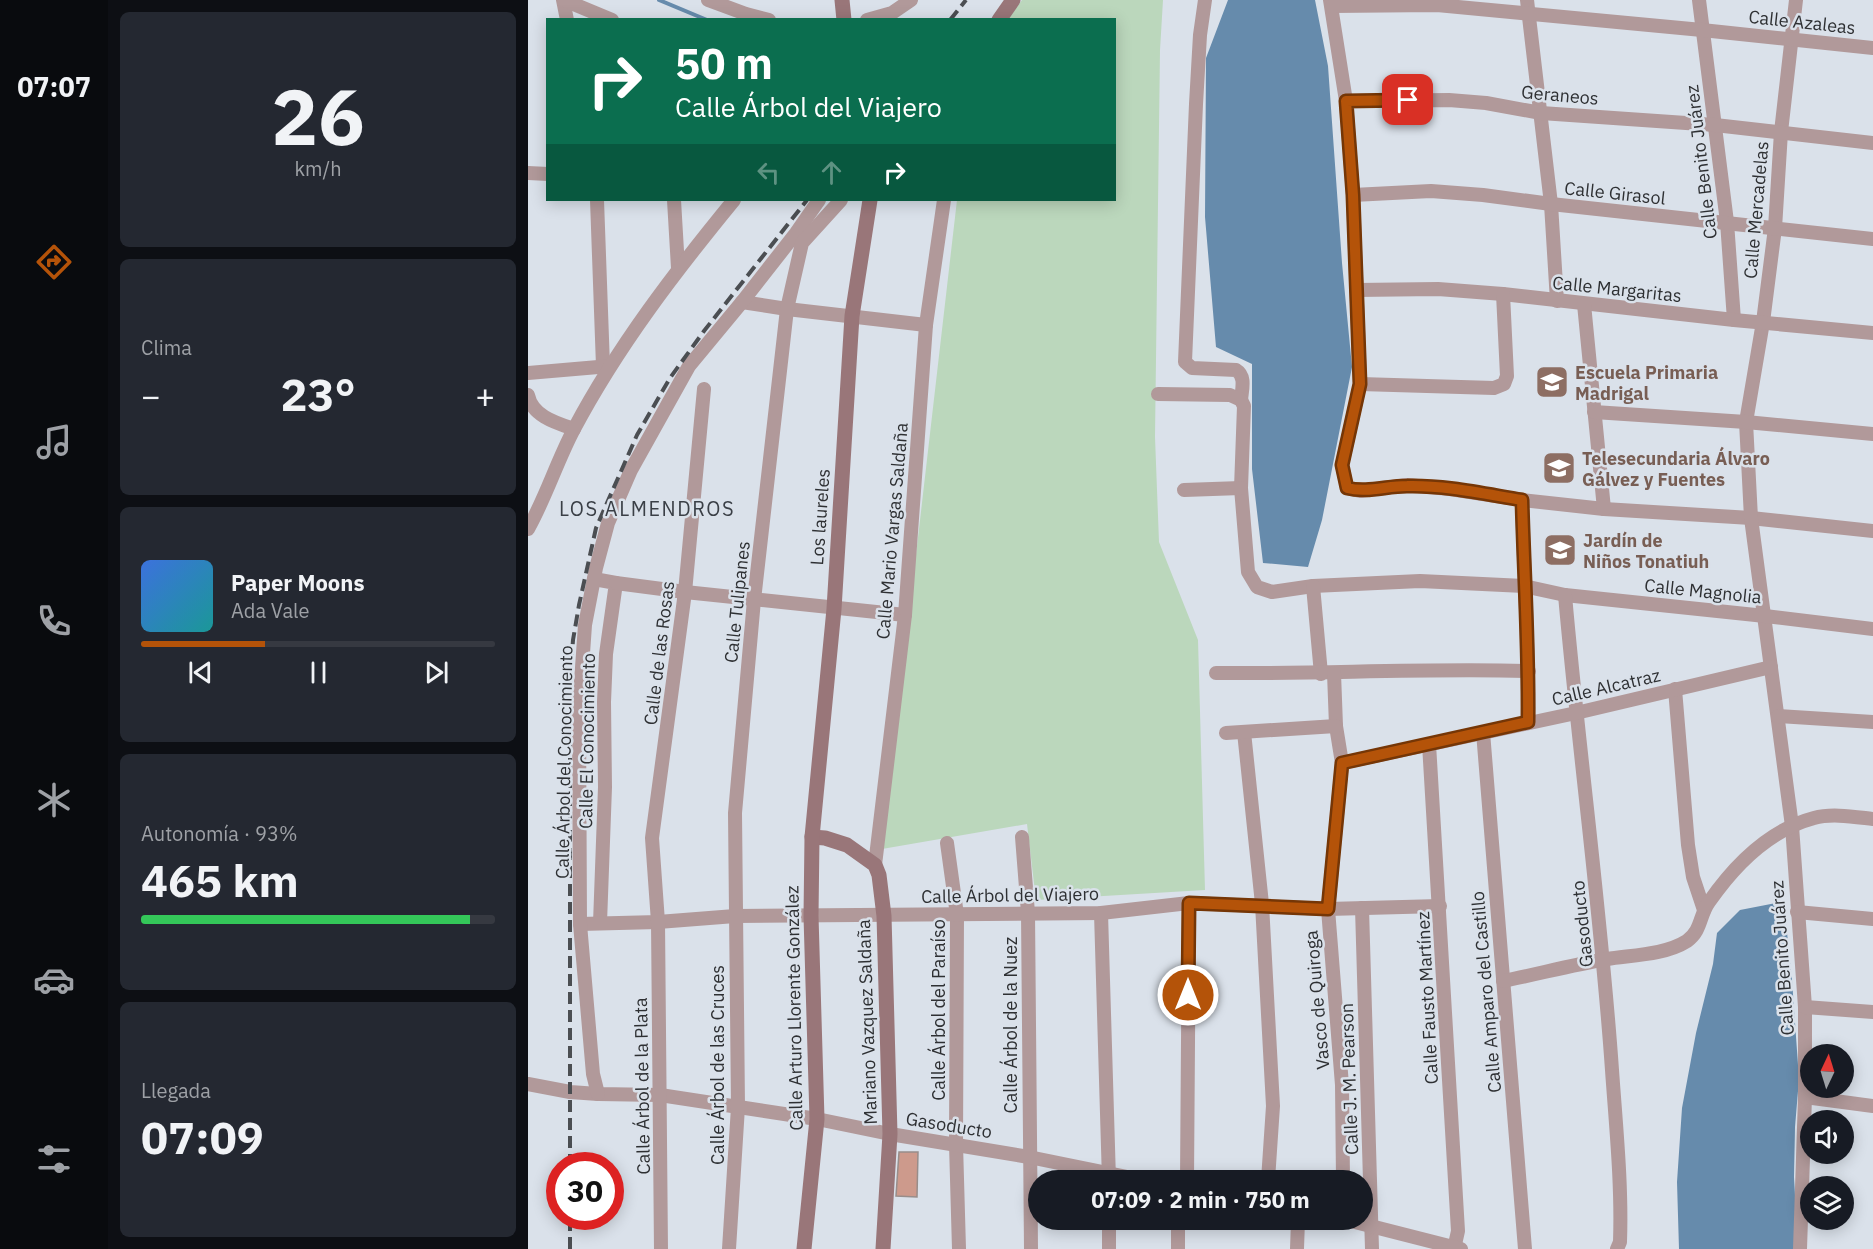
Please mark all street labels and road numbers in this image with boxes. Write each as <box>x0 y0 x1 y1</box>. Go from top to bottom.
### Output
street label: Calle Azaleas <box>1747 5 1857 39</box>
street label: Geraneos <box>1520 80 1600 110</box>
street label: Calle Benito Juárez <box>1680 84 1722 240</box>
street label: Calle Mercadelas <box>1739 140 1773 280</box>
street label: Calle Girasol <box>1563 176 1667 210</box>
street label: Calle Margaritas <box>1551 271 1683 307</box>
street label: Calle Mario Vargas Saldaña <box>871 421 913 640</box>
street label: Los laureles <box>805 468 835 566</box>
street label: Calle Tulipanes <box>719 540 755 664</box>
street label: Calle Magnolia <box>1643 573 1763 609</box>
street label: Calle de las Rosas <box>639 580 679 726</box>
street label: Calle Árbol del Conocimiento <box>550 645 578 879</box>
street label: Calle El Conocimiento <box>574 653 600 829</box>
street label: Calle Alcatraz <box>1550 663 1662 711</box>
street label: Gasoducto <box>1566 880 1598 968</box>
street label: Calle Benito Juárez <box>1765 880 1799 1036</box>
street label: Calle Árbol del Viajero <box>921 882 1099 908</box>
street label: Calle Arturo Llorente González <box>780 885 808 1131</box>
street label: Calle Amparo del Castillo <box>1466 890 1506 1094</box>
street label: Calle Fausto Martínez <box>1411 911 1443 1085</box>
street label: Mariano Vazquez Saldaña <box>852 918 882 1125</box>
street label: Calle Árbol del Paraíso <box>927 919 950 1101</box>
street label: Vasco de Quiroga <box>1299 929 1335 1071</box>
street label: Calle Árbol de la Nuez <box>999 937 1022 1113</box>
street label: Calle Árbol de las Cruces <box>706 965 729 1165</box>
street label: Calle Árbol de la Plata <box>629 997 655 1175</box>
street label: Calle J. M. Pearson <box>1335 1003 1363 1155</box>
street label: Gasoducto <box>904 1107 994 1143</box>

